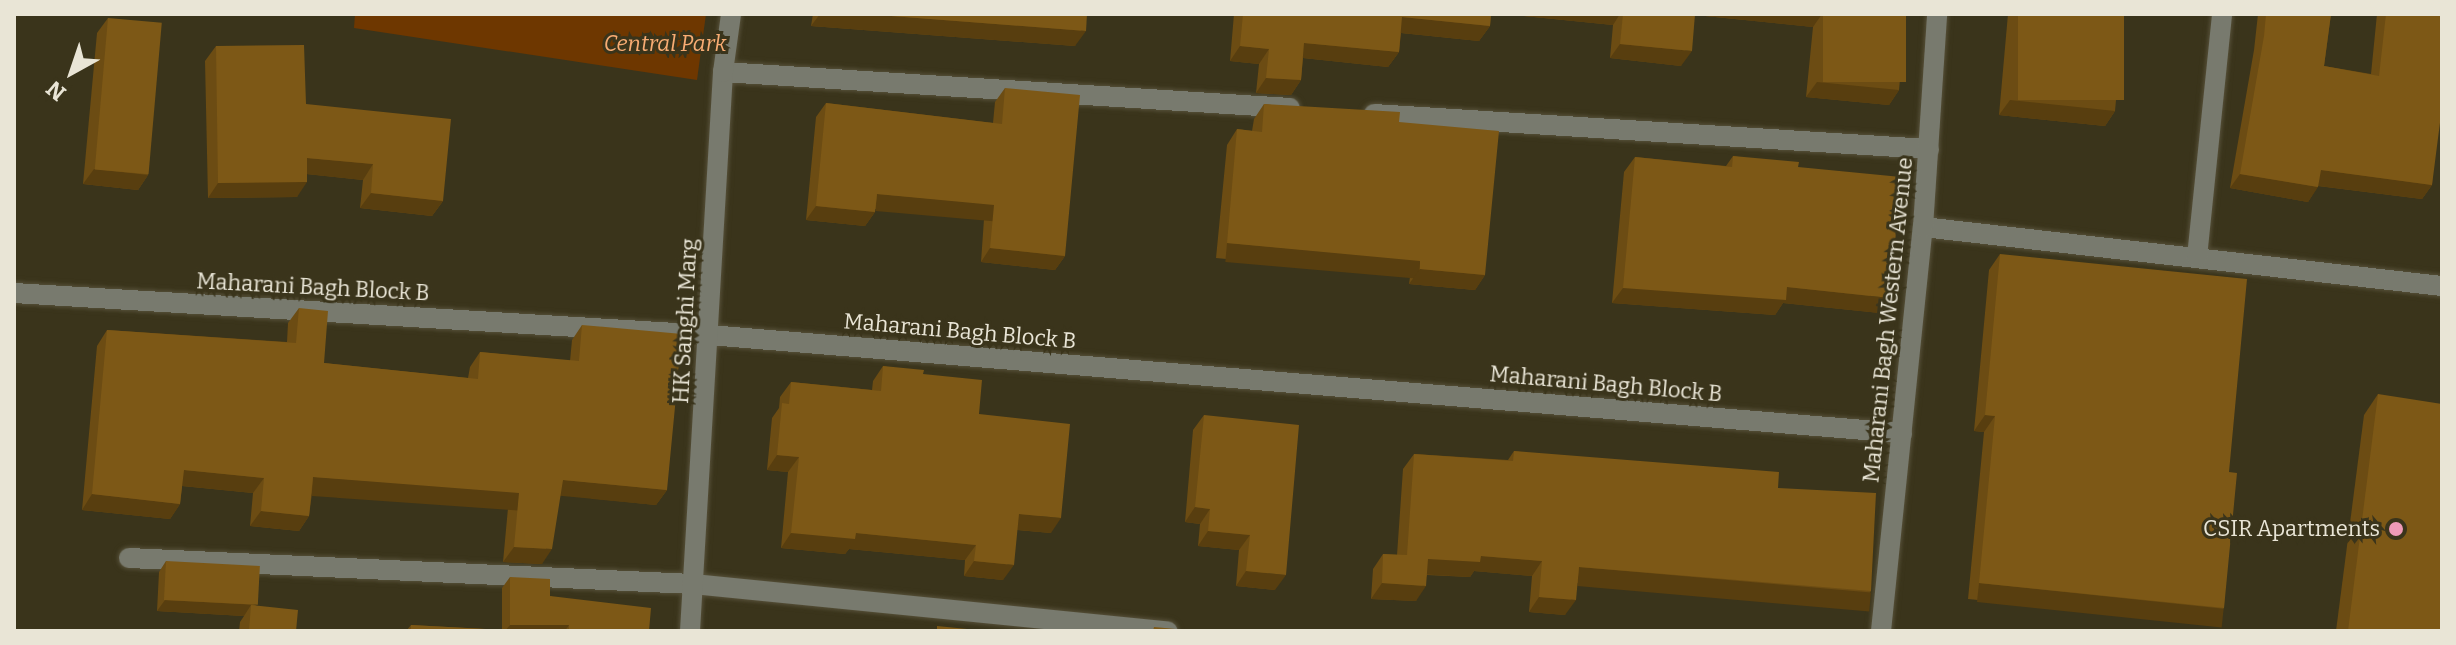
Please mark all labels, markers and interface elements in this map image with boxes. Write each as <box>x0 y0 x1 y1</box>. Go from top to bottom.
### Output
park label: Central Park <box>604 31 726 57</box>
north arrow <box>32 32 112 112</box>
text: N <box>41 75 71 107</box>
street label: Maharani Bagh Western Avenue <box>1858 156 1918 484</box>
street label: HK Sanghi Marg <box>667 238 703 404</box>
street label: Maharani Bagh Block B <box>196 268 430 306</box>
street label: Maharani Bagh Block B <box>843 308 1077 354</box>
street label: Maharani Bagh Block B <box>1489 361 1723 407</box>
place label: CSIR Apartments <box>2203 516 2380 542</box>
marker: CSIR Apartments <box>2387 520 2405 538</box>

